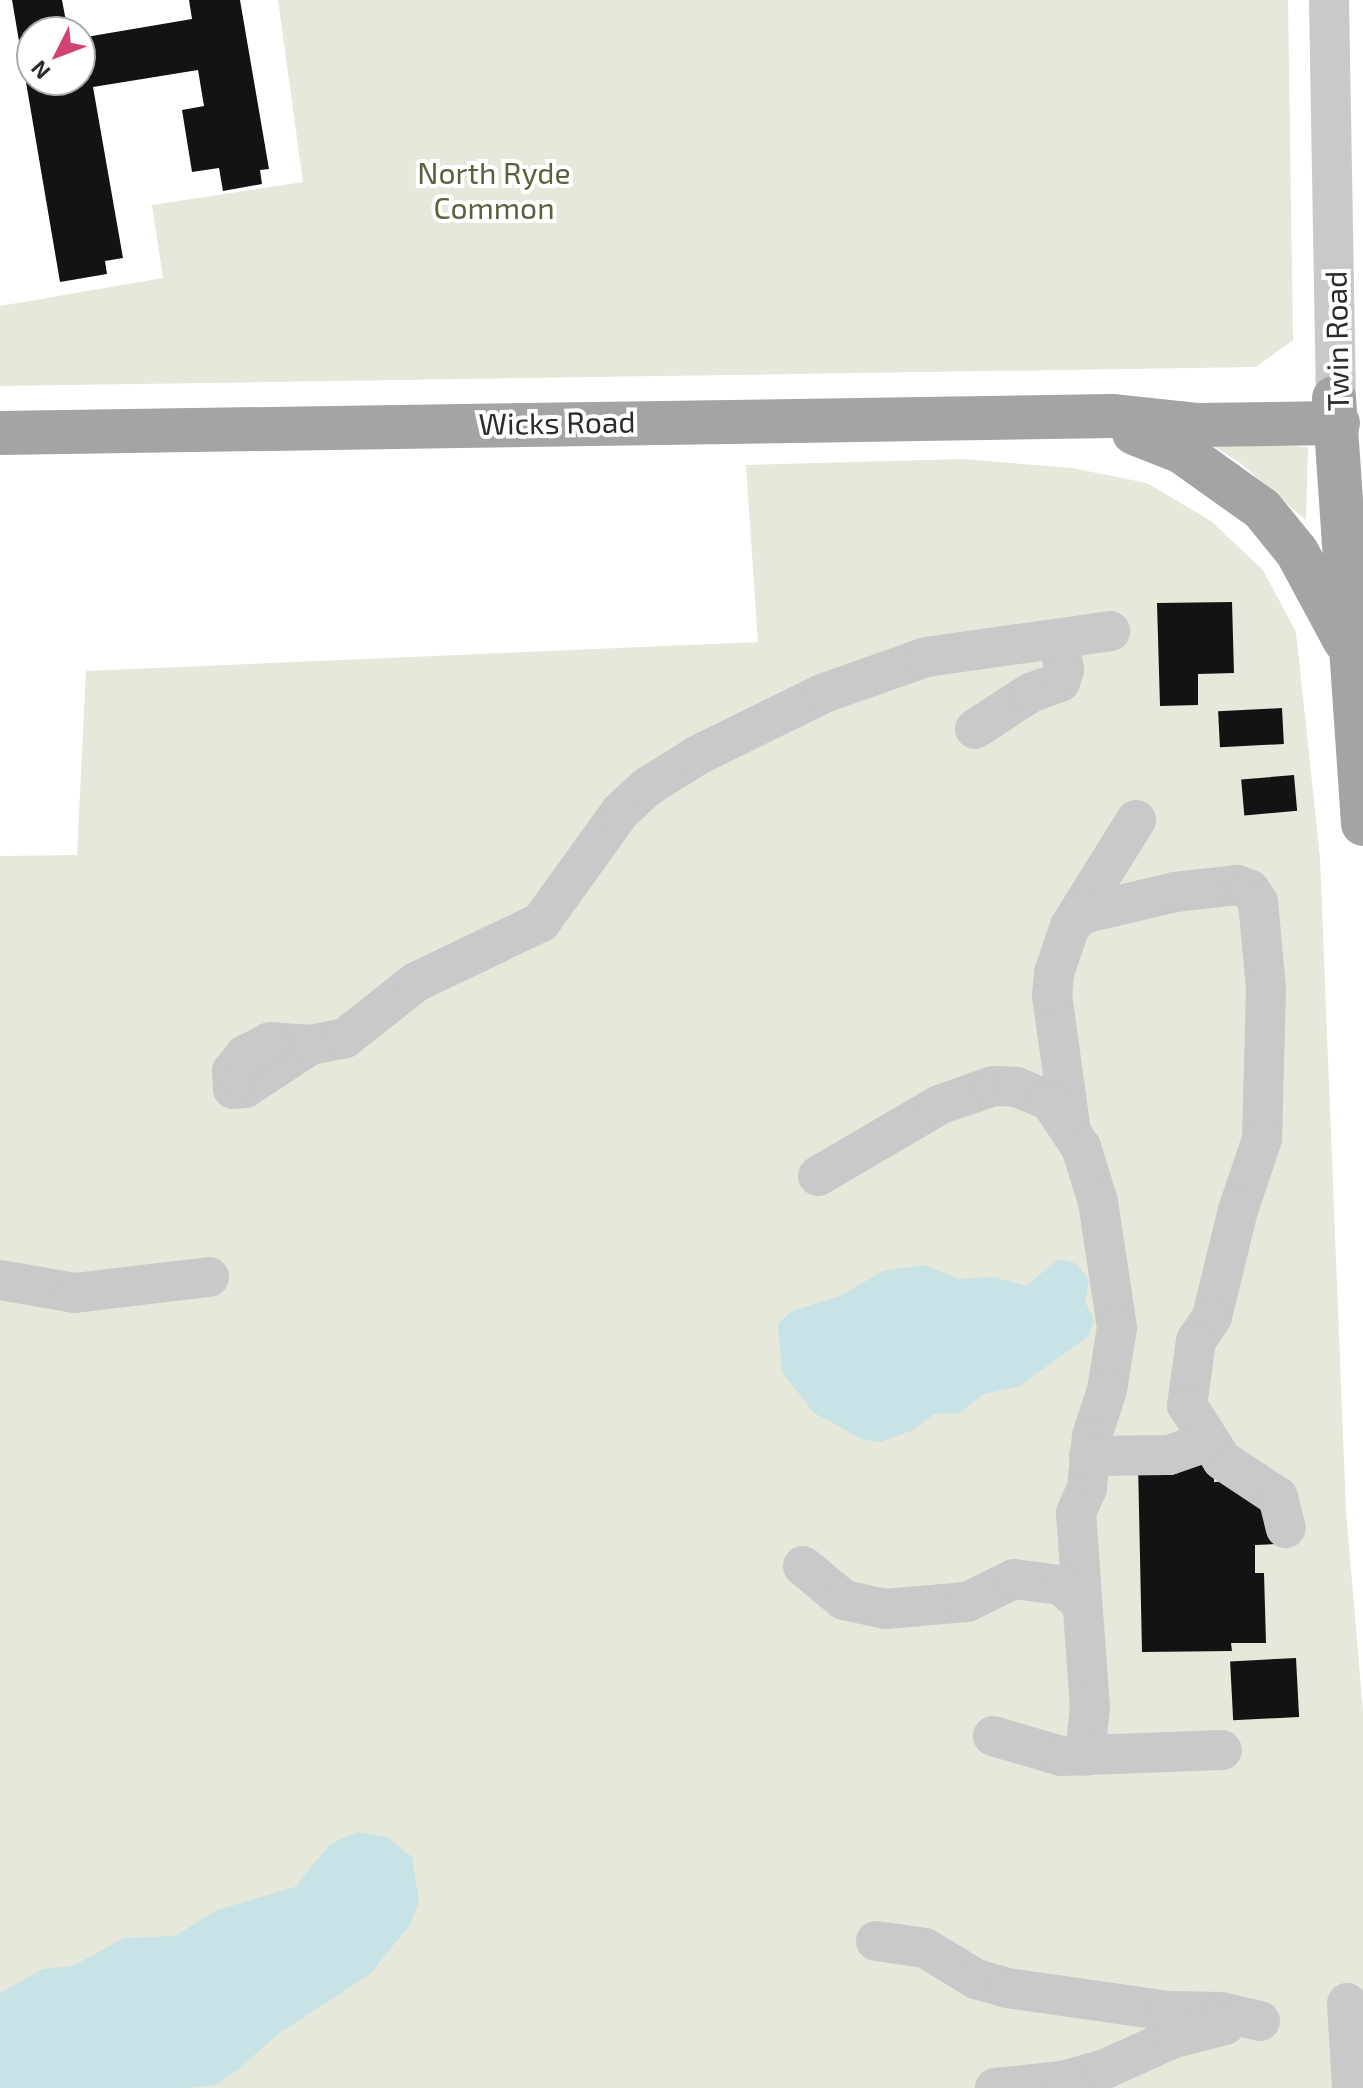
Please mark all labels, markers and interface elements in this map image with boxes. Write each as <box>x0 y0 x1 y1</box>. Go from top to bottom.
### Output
north arrow <box>16 16 96 96</box>
text: N <box>25 56 55 85</box>
park label: North Ryde Common <box>417 154 571 224</box>
street label: Twin Road <box>1317 270 1355 412</box>
street label: Wicks Road <box>478 403 636 441</box>

